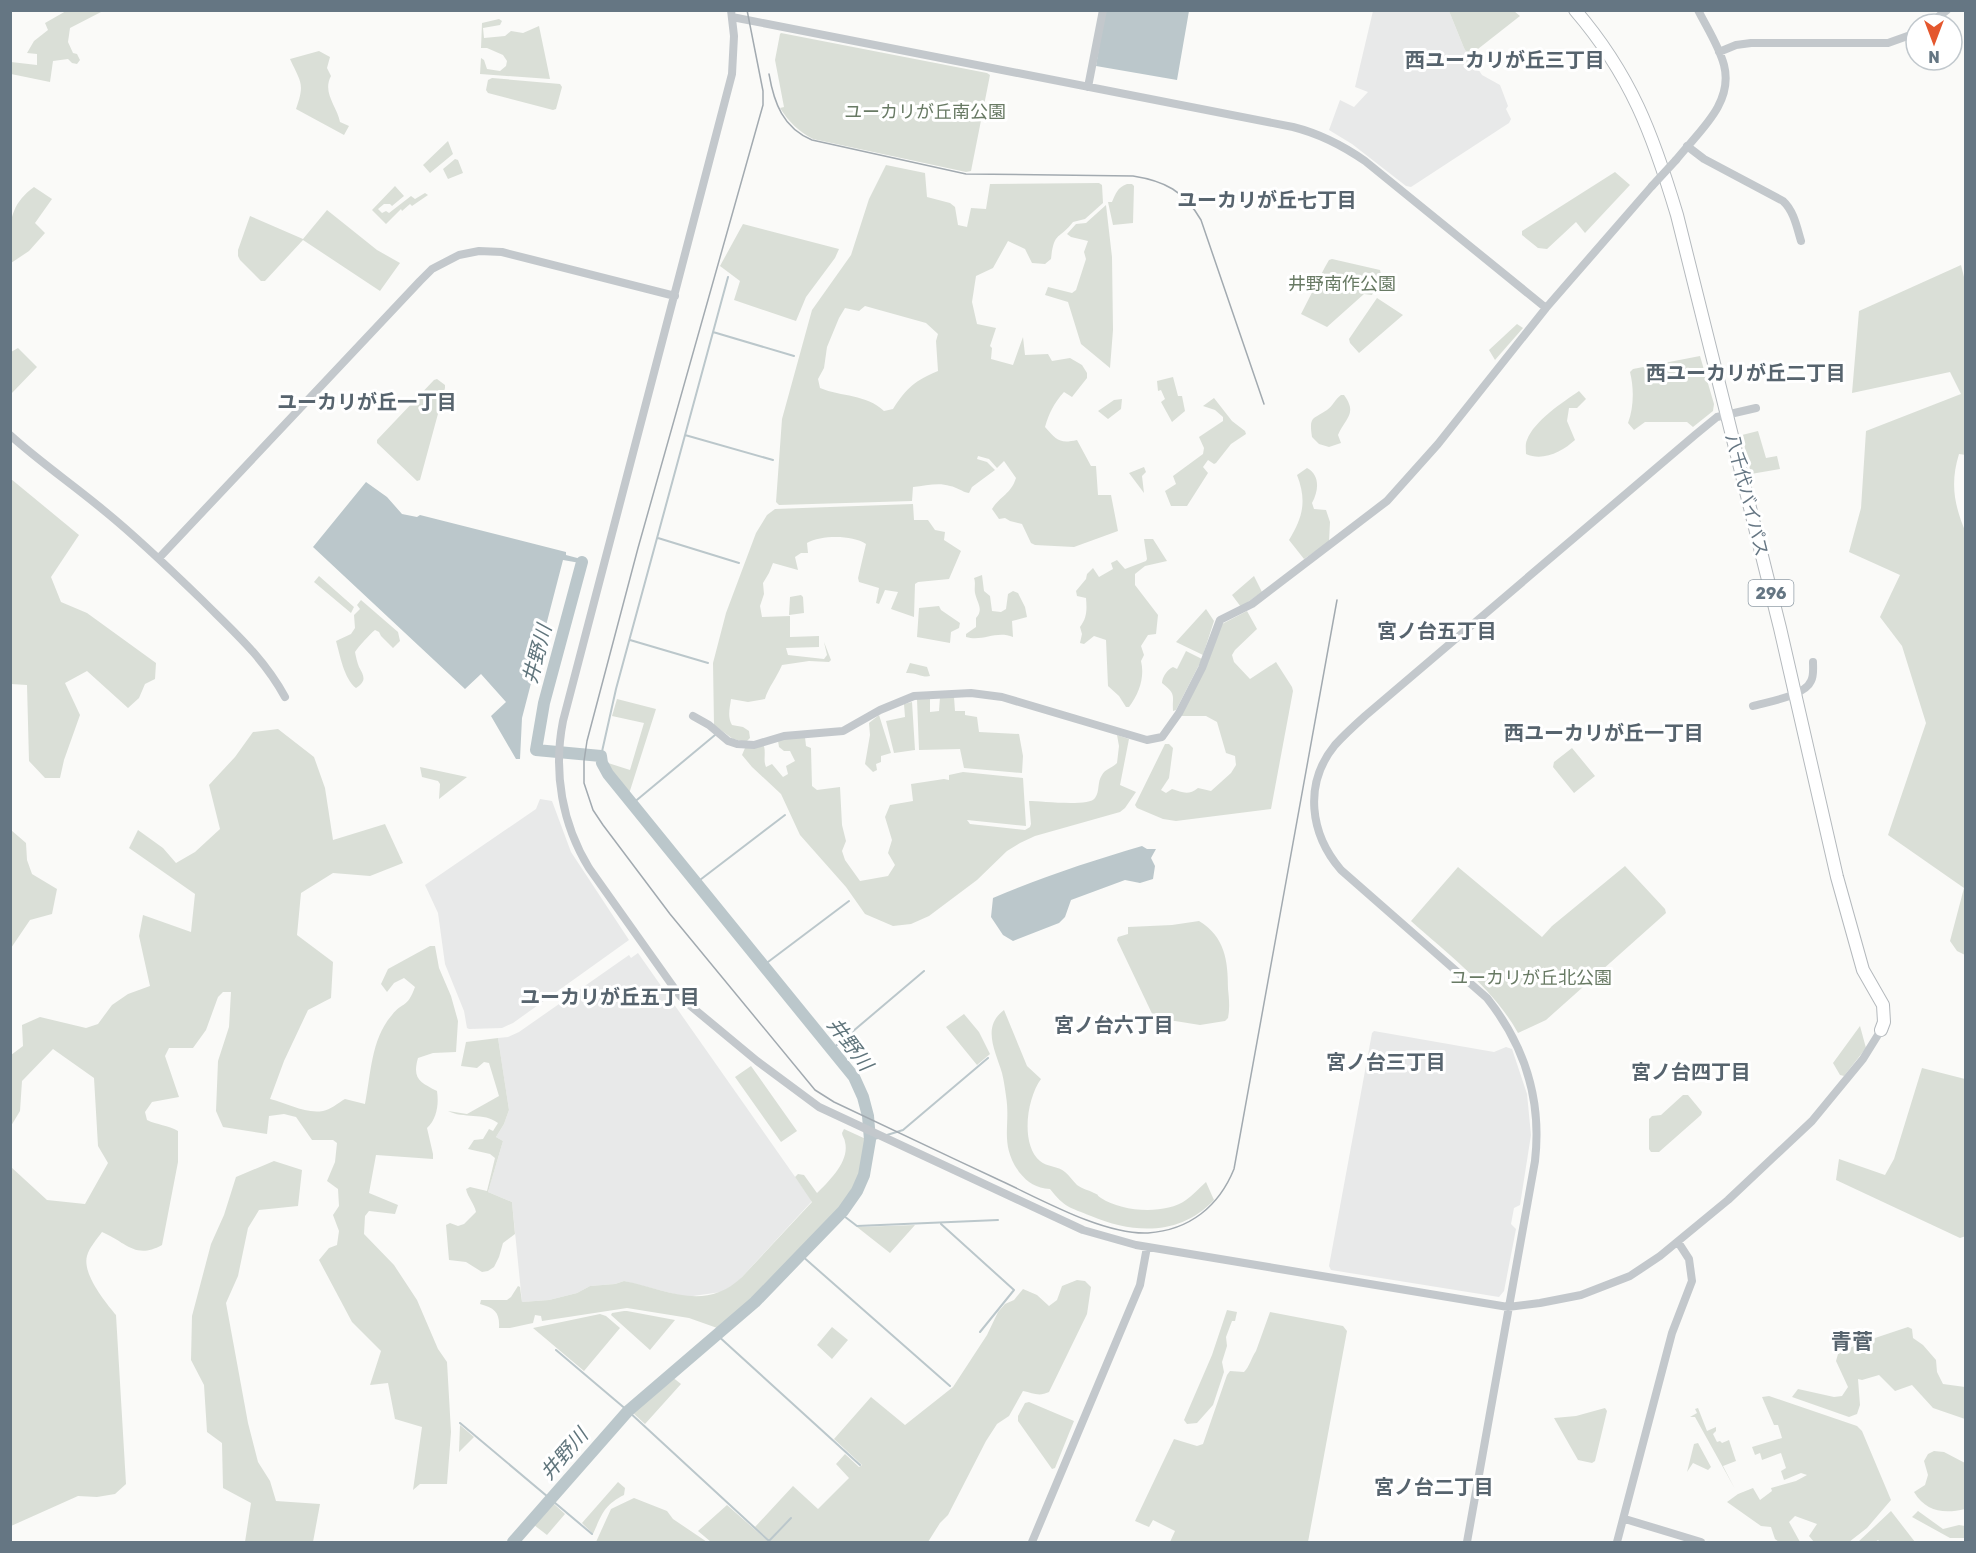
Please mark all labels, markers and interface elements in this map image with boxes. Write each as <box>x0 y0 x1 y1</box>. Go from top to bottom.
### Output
north arrow <box>1904 12 1964 72</box>
text: N <box>1928 47 1940 66</box>
district label: 西ユーカリが丘三丁目 <box>1405 48 1605 72</box>
park label: ユーカリが丘南公園 <box>844 101 1006 123</box>
district label: ユーカリが丘七丁目 <box>1177 188 1357 212</box>
park label: 井野南作公園 <box>1288 273 1396 295</box>
district label: 西ユーカリが丘二丁目 <box>1646 361 1846 385</box>
district label: ユーカリが丘一丁目 <box>277 390 457 414</box>
street label: 八千代バイパス <box>1721 431 1773 559</box>
road number: 296 <box>1748 580 1794 606</box>
district label: 宮ノ台五丁目 <box>1377 619 1497 643</box>
water label: 井野川 <box>518 620 557 686</box>
district label: 西ユーカリが丘一丁目 <box>1504 721 1704 745</box>
park label: ユーカリが丘北公園 <box>1450 967 1612 989</box>
district label: ユーカリが丘五丁目 <box>520 985 700 1009</box>
water label: 井野川 <box>822 1013 879 1077</box>
district label: 宮ノ台六丁目 <box>1054 1013 1174 1037</box>
district label: 宮ノ台三丁目 <box>1326 1050 1446 1074</box>
district label: 宮ノ台四丁目 <box>1631 1060 1751 1084</box>
district label: 青菅 <box>1831 1329 1873 1354</box>
water label: 井野川 <box>535 1422 594 1485</box>
district label: 宮ノ台二丁目 <box>1374 1475 1494 1499</box>

